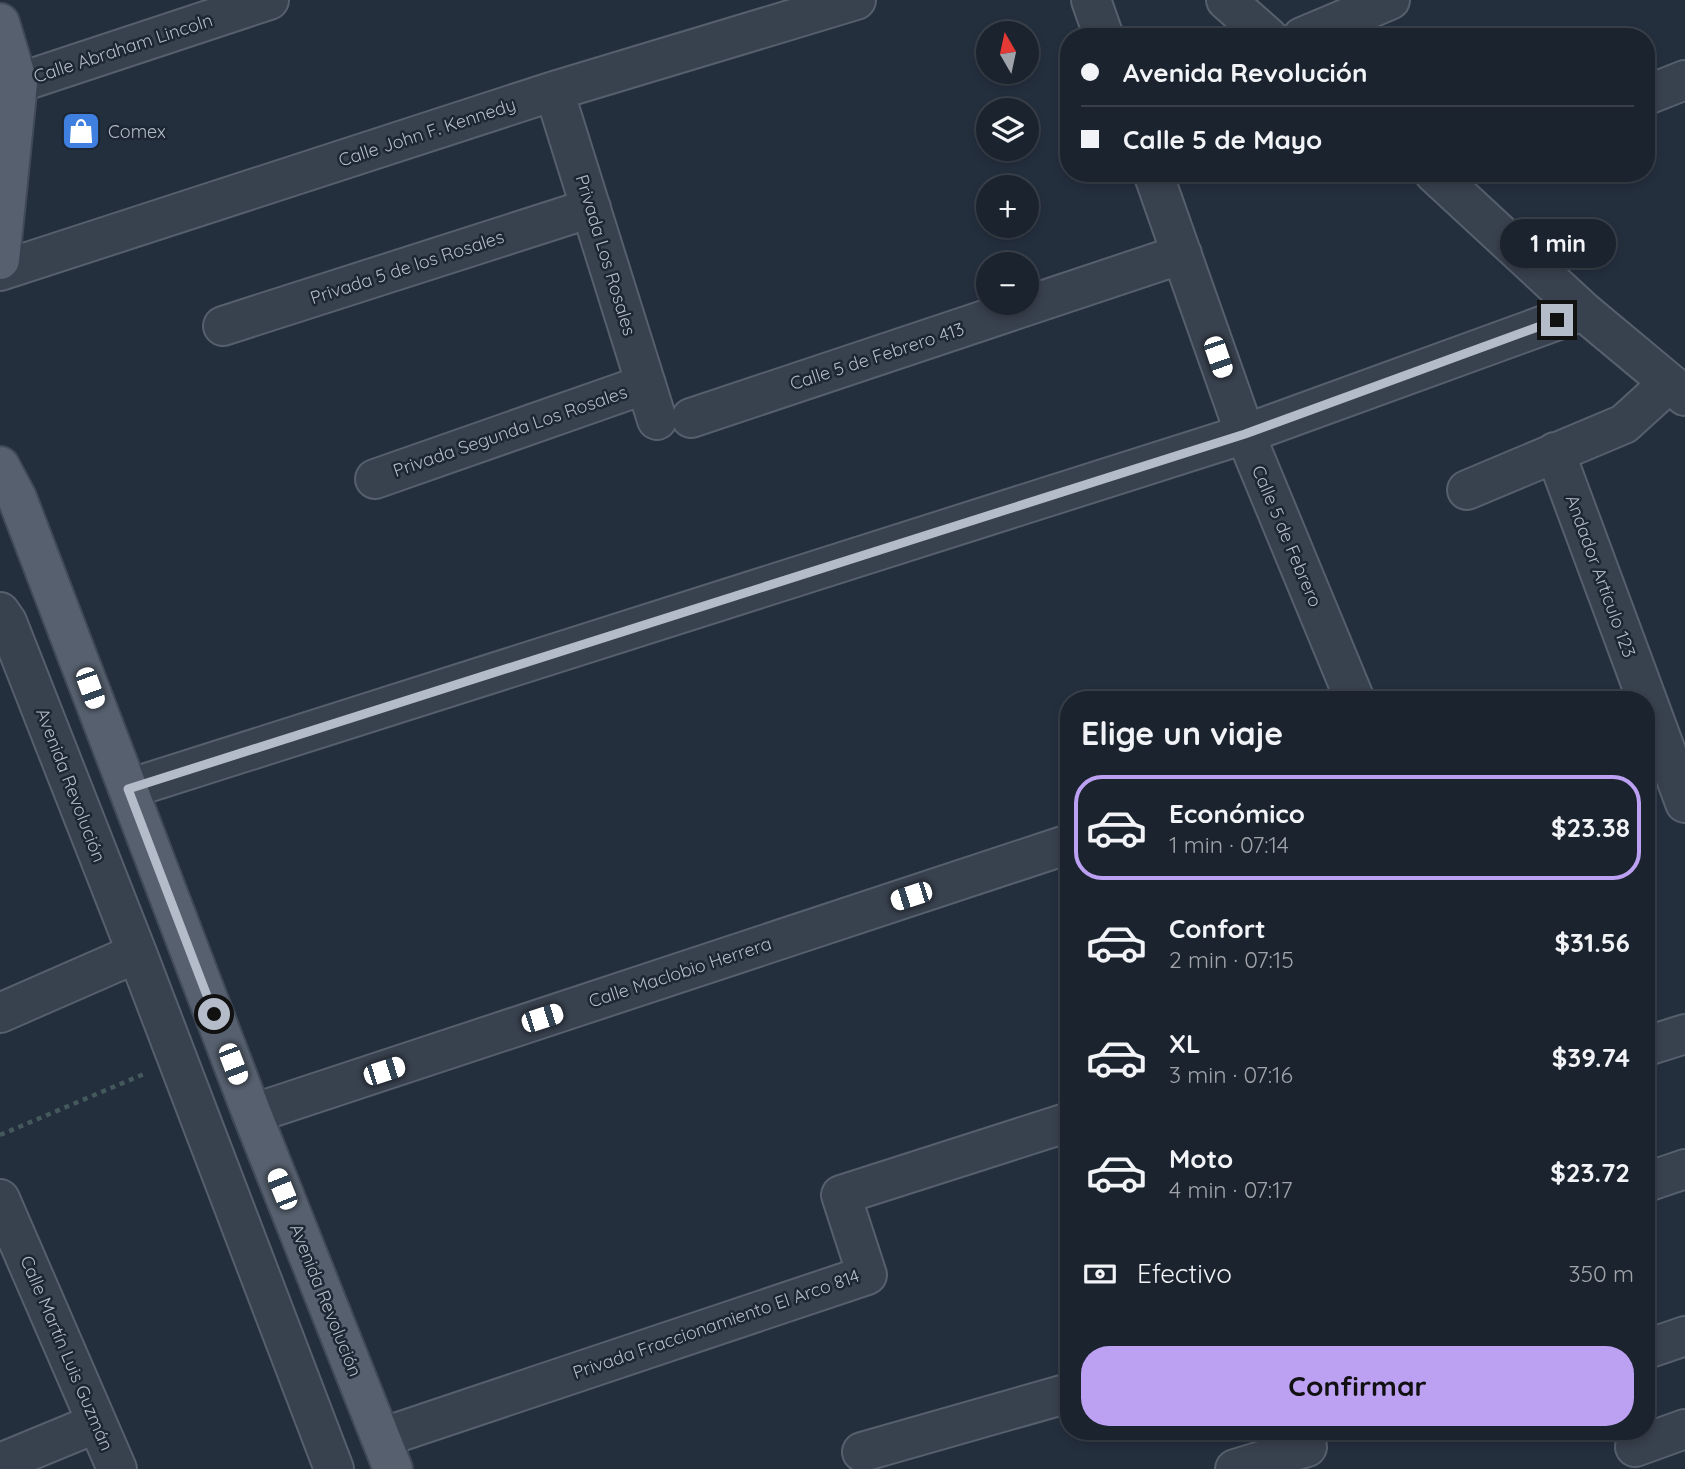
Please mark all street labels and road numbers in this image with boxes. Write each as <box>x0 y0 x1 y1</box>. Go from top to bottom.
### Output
street label: Calle Abraham Lincoln <box>30 8 216 88</box>
street label: Calle John F. Kennedy <box>335 92 519 172</box>
street label: Privada Los Rosales <box>571 172 641 338</box>
street label: Privada 5 de los Rosales <box>307 225 507 309</box>
street label: Calle 5 de Febrero 413 <box>787 317 967 395</box>
street label: Privada Segunda Los Rosales <box>390 380 630 482</box>
street label: Calle 5 de Febrero <box>1247 462 1327 610</box>
street label: Andador Artículo 123 <box>1561 492 1641 660</box>
street label: Avenida Revolución <box>31 705 111 865</box>
street label: Calle Maclobio Herrera <box>586 932 774 1012</box>
street label: Avenida Revolución <box>285 1220 367 1380</box>
street label: Calle Martín Luis Guzmán <box>15 1252 119 1454</box>
street label: Privada Fraccionamiento El Arco 814 <box>570 1264 862 1384</box>

